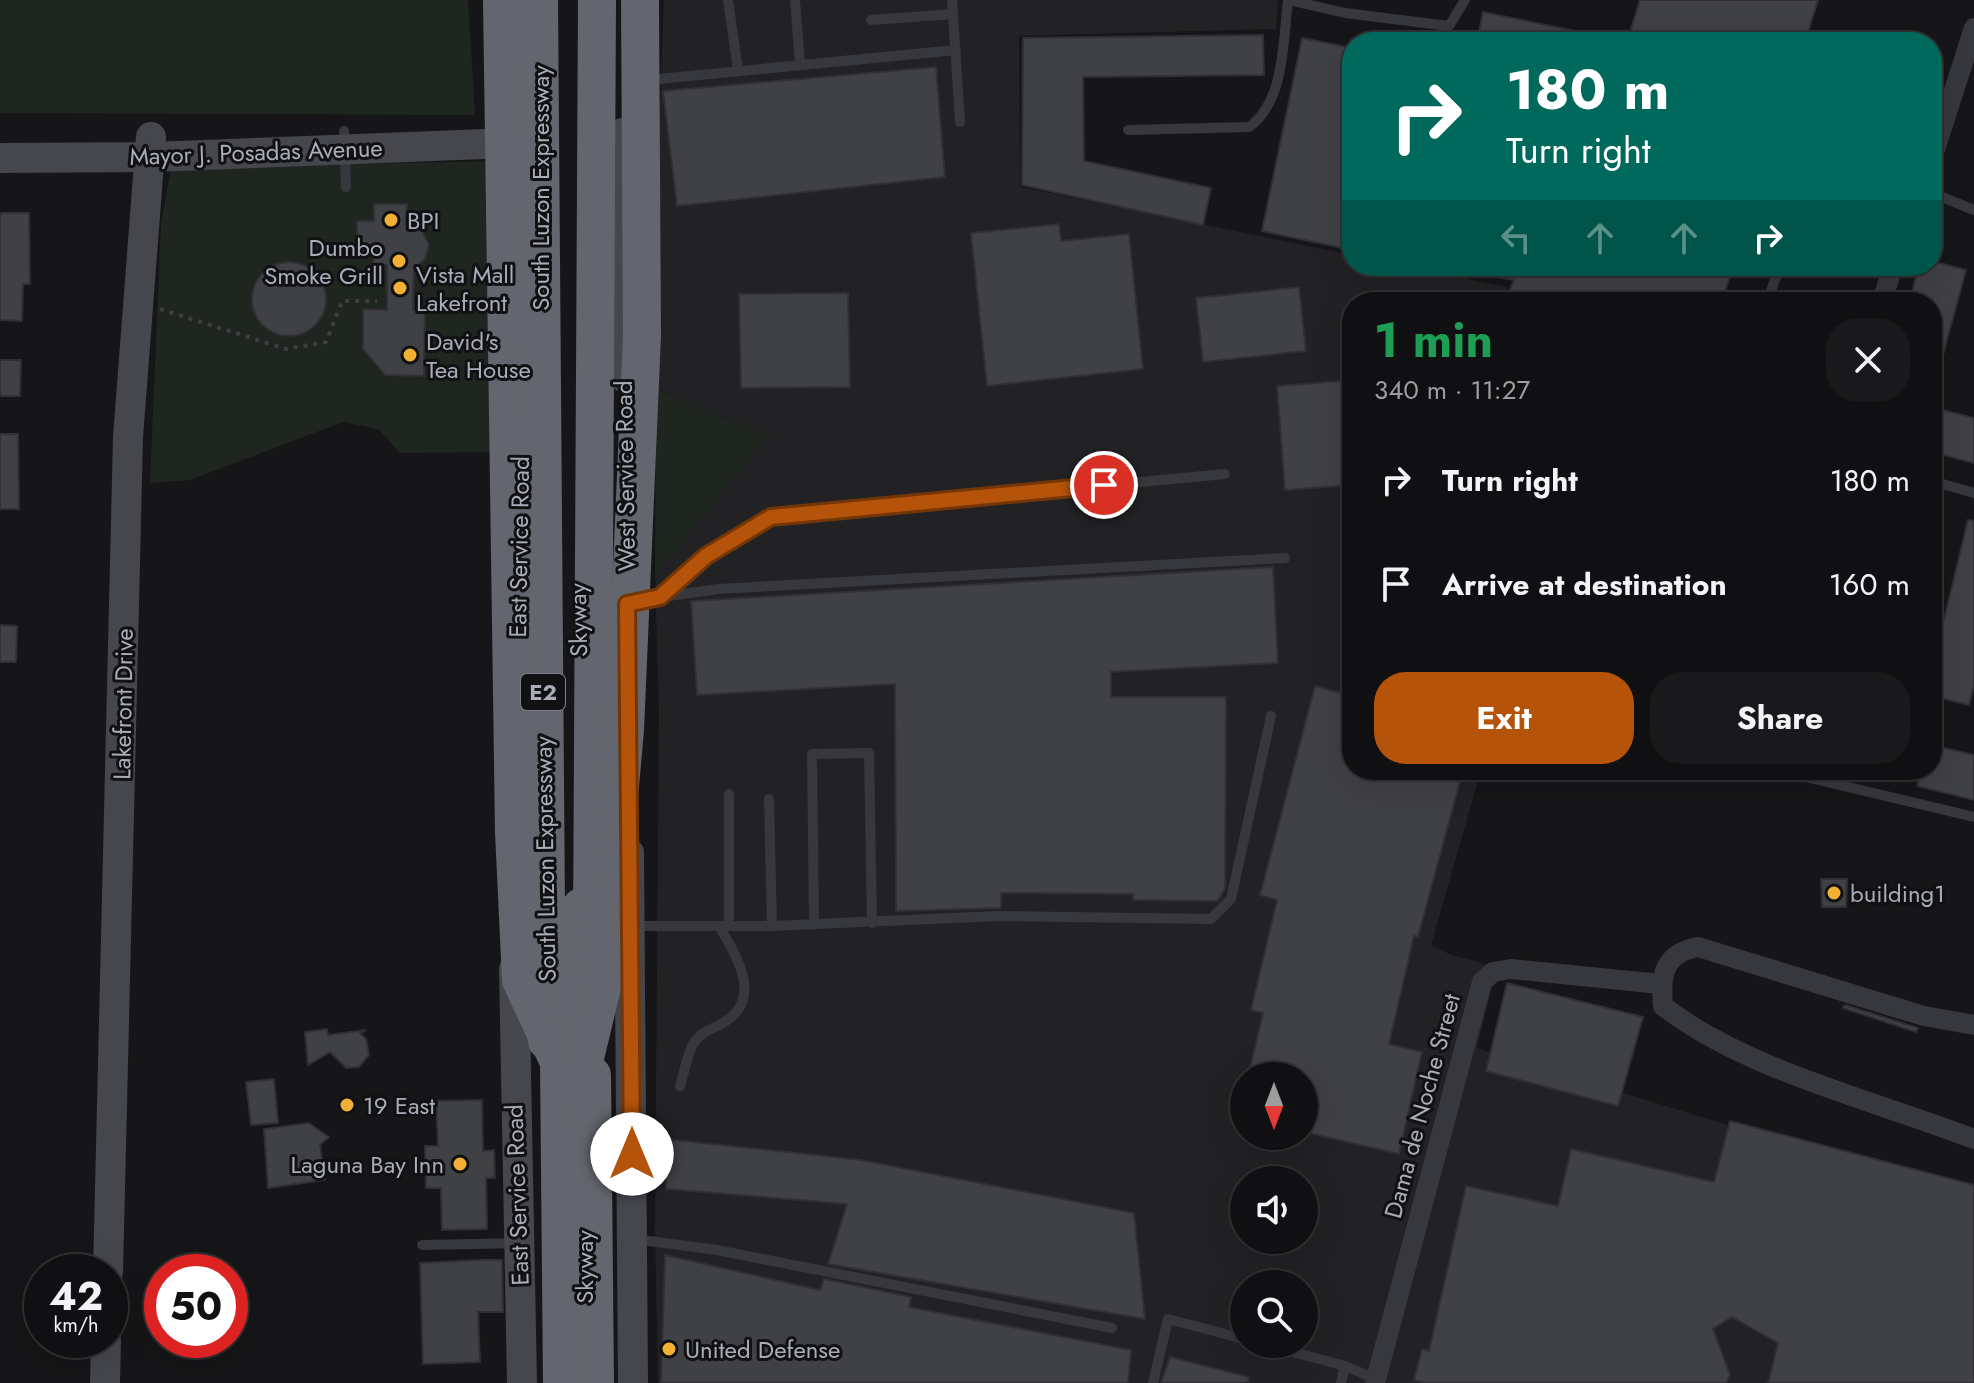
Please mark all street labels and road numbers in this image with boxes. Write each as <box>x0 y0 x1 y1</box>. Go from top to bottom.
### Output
street label: South Luzon Expressway <box>523 65 558 311</box>
street label: Mayor J. Posadas Avenue <box>129 130 383 174</box>
street label: West Service Road <box>606 380 644 572</box>
street label: East Service Road <box>500 456 538 638</box>
street label: Skyway <box>560 582 596 657</box>
street label: Lakefront Drive <box>104 628 142 780</box>
road number: E2 <box>521 674 565 710</box>
street label: South Luzon Expressway <box>525 735 565 982</box>
street label: Dama de Noche Street <box>1375 990 1469 1222</box>
street label: East Service Road <box>496 1104 538 1286</box>
street label: Skyway <box>567 1230 602 1304</box>

